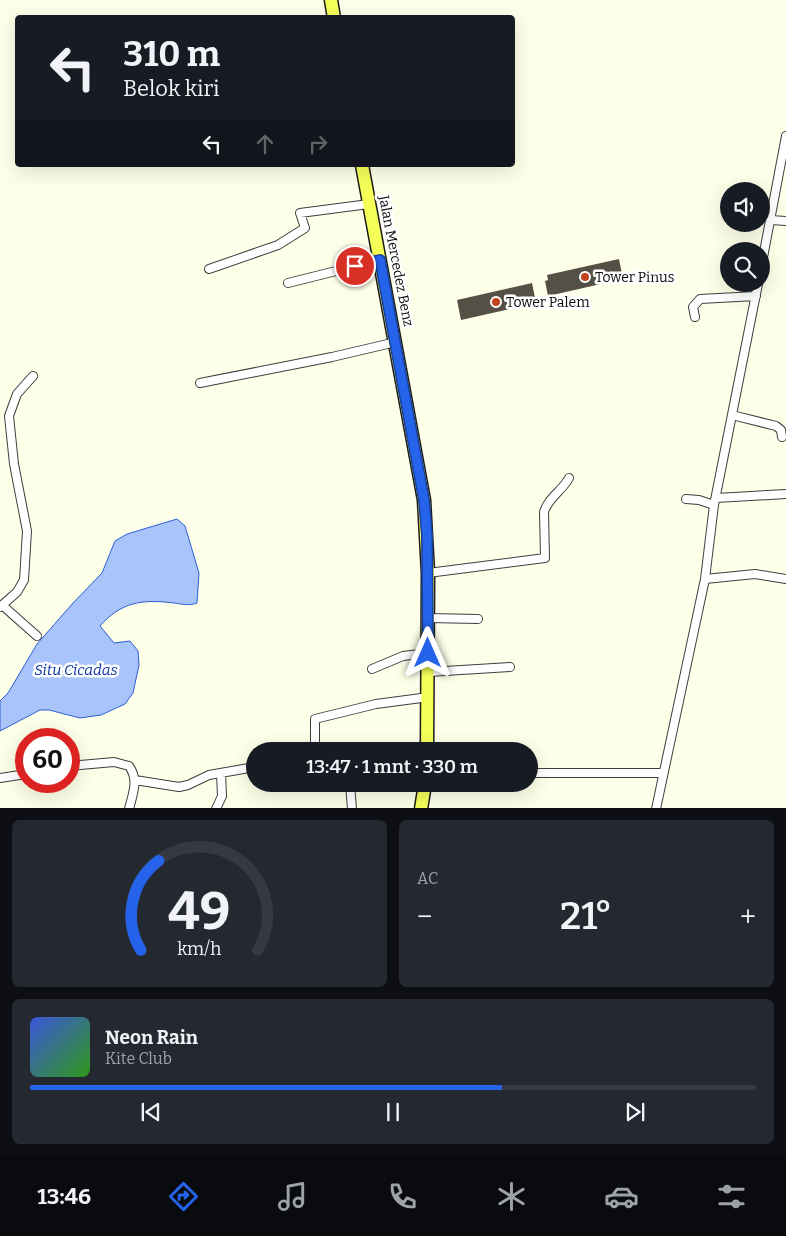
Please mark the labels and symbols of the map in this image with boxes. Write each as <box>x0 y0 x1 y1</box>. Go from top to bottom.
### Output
street label: Jalan Mercedez Benz <box>375 193 417 328</box>
pin <box>334 245 376 287</box>
place label: Tower Pinus <box>595 269 674 286</box>
marker: Tower Pinus <box>579 271 591 283</box>
place label: Tower Palem <box>506 294 590 311</box>
marker: Tower Palem <box>490 296 502 308</box>
position arrow <box>401 626 453 678</box>
water label: Situ Cicadas <box>34 661 118 679</box>
speed limit sign: 60 <box>15 728 80 793</box>

